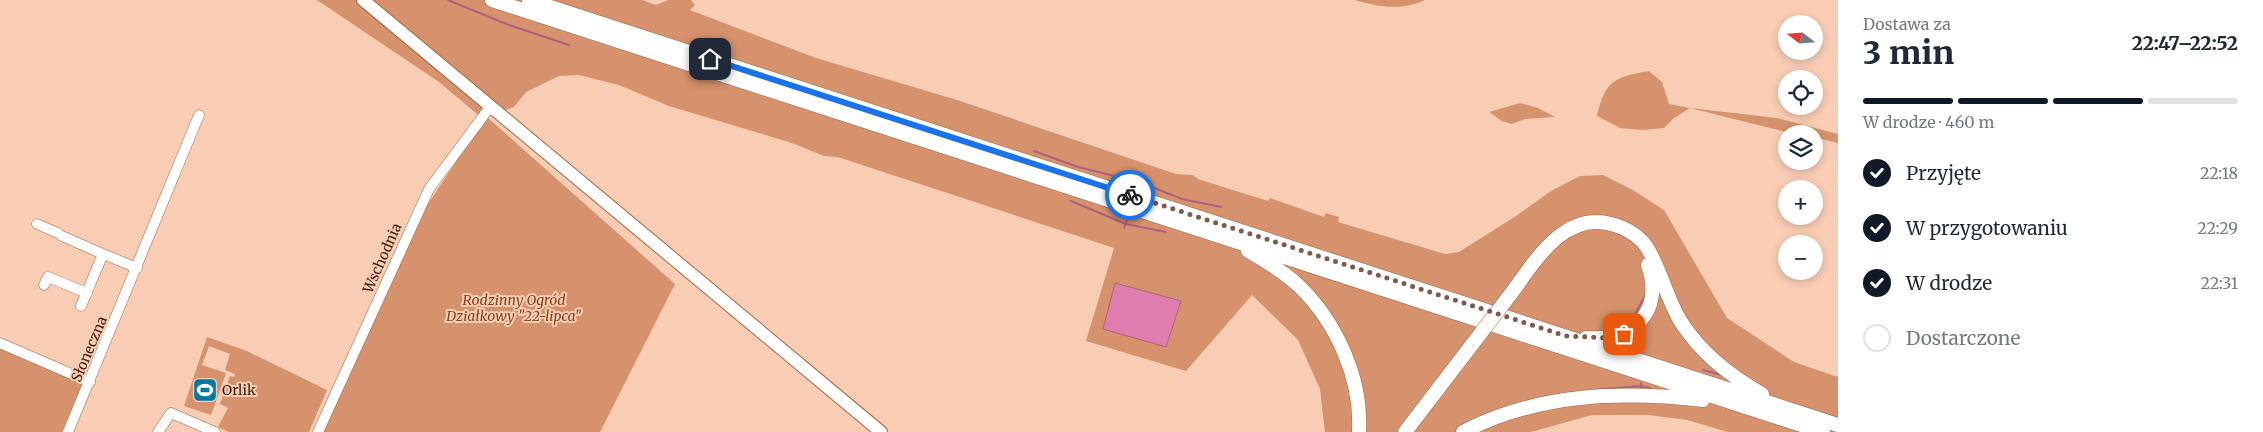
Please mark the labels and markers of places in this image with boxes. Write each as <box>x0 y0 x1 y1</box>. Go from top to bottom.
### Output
pin <box>689 38 731 80</box>
pin <box>1603 313 1645 355</box>
sports icon: Orlik <box>192 377 218 403</box>
place label: Orlik <box>222 381 256 399</box>

